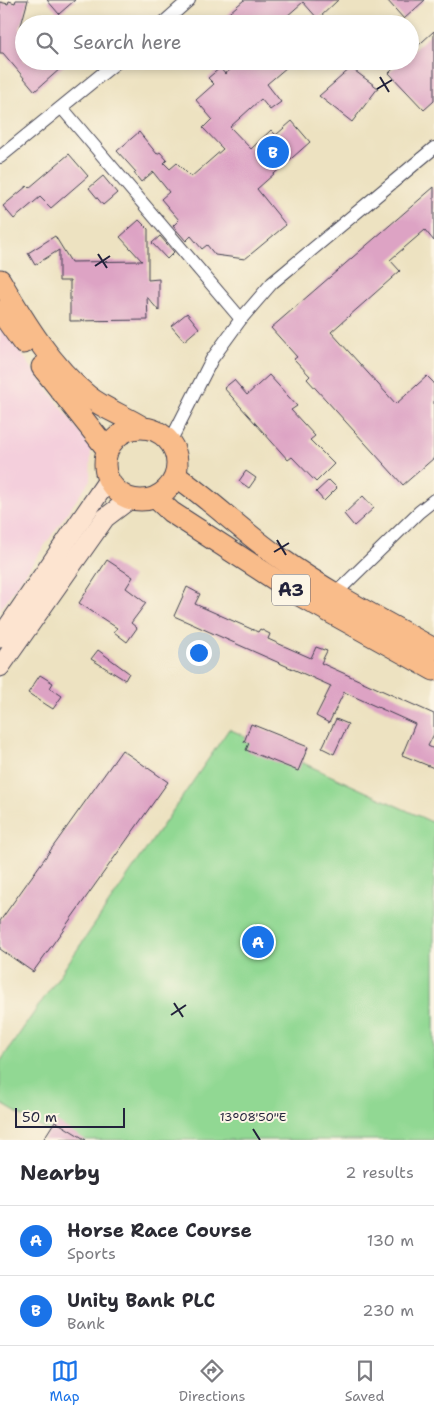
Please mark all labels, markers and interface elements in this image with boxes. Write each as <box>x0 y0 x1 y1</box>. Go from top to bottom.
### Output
search box <box>15 15 419 70</box>
icon: search <box>33 29 61 57</box>
text: Search here <box>73 30 182 55</box>
pin: B <box>257 133 289 171</box>
road number: A3 <box>272 574 310 606</box>
your location <box>186 640 212 666</box>
pin: A <box>242 923 274 961</box>
scale bar <box>15 1105 125 1128</box>
text: 50 m <box>22 1108 57 1126</box>
text: 13°08'50"E <box>220 1109 286 1125</box>
text: Nearby <box>20 1159 100 1187</box>
text: 2 results <box>345 1162 414 1183</box>
text: Horse Race Course <box>67 1218 252 1243</box>
text: A <box>30 1230 42 1251</box>
text: 130 m <box>367 1230 414 1251</box>
text: Sports <box>67 1243 116 1264</box>
text: Unity Bank PLC <box>67 1288 215 1313</box>
text: B <box>31 1300 41 1321</box>
text: 230 m <box>362 1300 414 1321</box>
text: Bank <box>67 1313 105 1334</box>
tab: Map <box>50 1357 80 1405</box>
tab: Directions <box>179 1357 245 1405</box>
tab: Saved <box>345 1357 384 1405</box>

